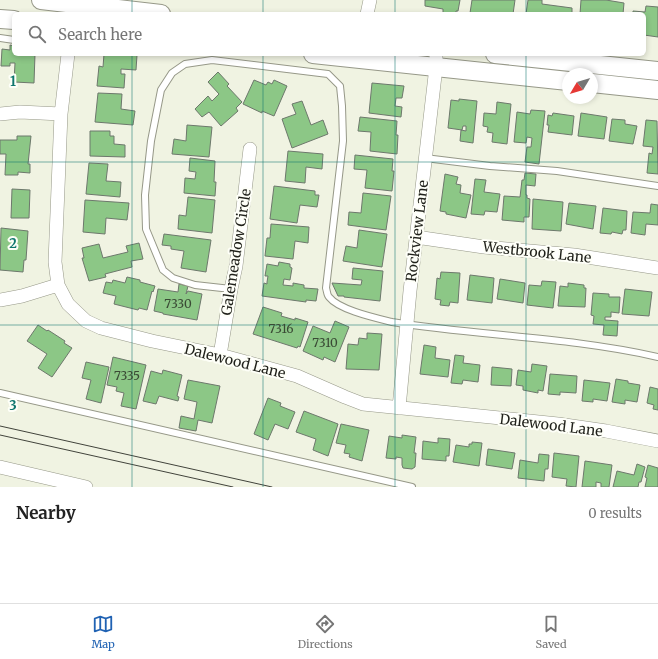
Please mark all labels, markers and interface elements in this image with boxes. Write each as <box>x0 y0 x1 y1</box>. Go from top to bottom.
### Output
search box <box>12 12 646 56</box>
icon: search <box>26 23 48 45</box>
text: Search here <box>58 25 142 44</box>
north arrow <box>562 68 598 104</box>
text: 1 <box>10 73 16 90</box>
street label: Rockview Lane <box>402 179 432 283</box>
street label: Galemeadow Circle <box>217 187 255 317</box>
text: 2 <box>9 235 17 252</box>
street label: Westbrook Lane <box>481 237 592 267</box>
house number: 7330 <box>164 296 192 311</box>
house number: 7316 <box>268 321 294 336</box>
house number: 7310 <box>312 335 338 350</box>
street label: Dalewood Lane <box>182 340 288 382</box>
house number: 7335 <box>114 368 140 383</box>
text: 3 <box>9 397 17 414</box>
street label: Dalewood Lane <box>498 410 604 440</box>
text: Nearby <box>16 502 76 524</box>
text: 0 results <box>588 505 642 522</box>
tab: Map <box>91 613 115 651</box>
tab: Directions <box>298 613 353 651</box>
tab: Saved <box>535 613 567 651</box>

